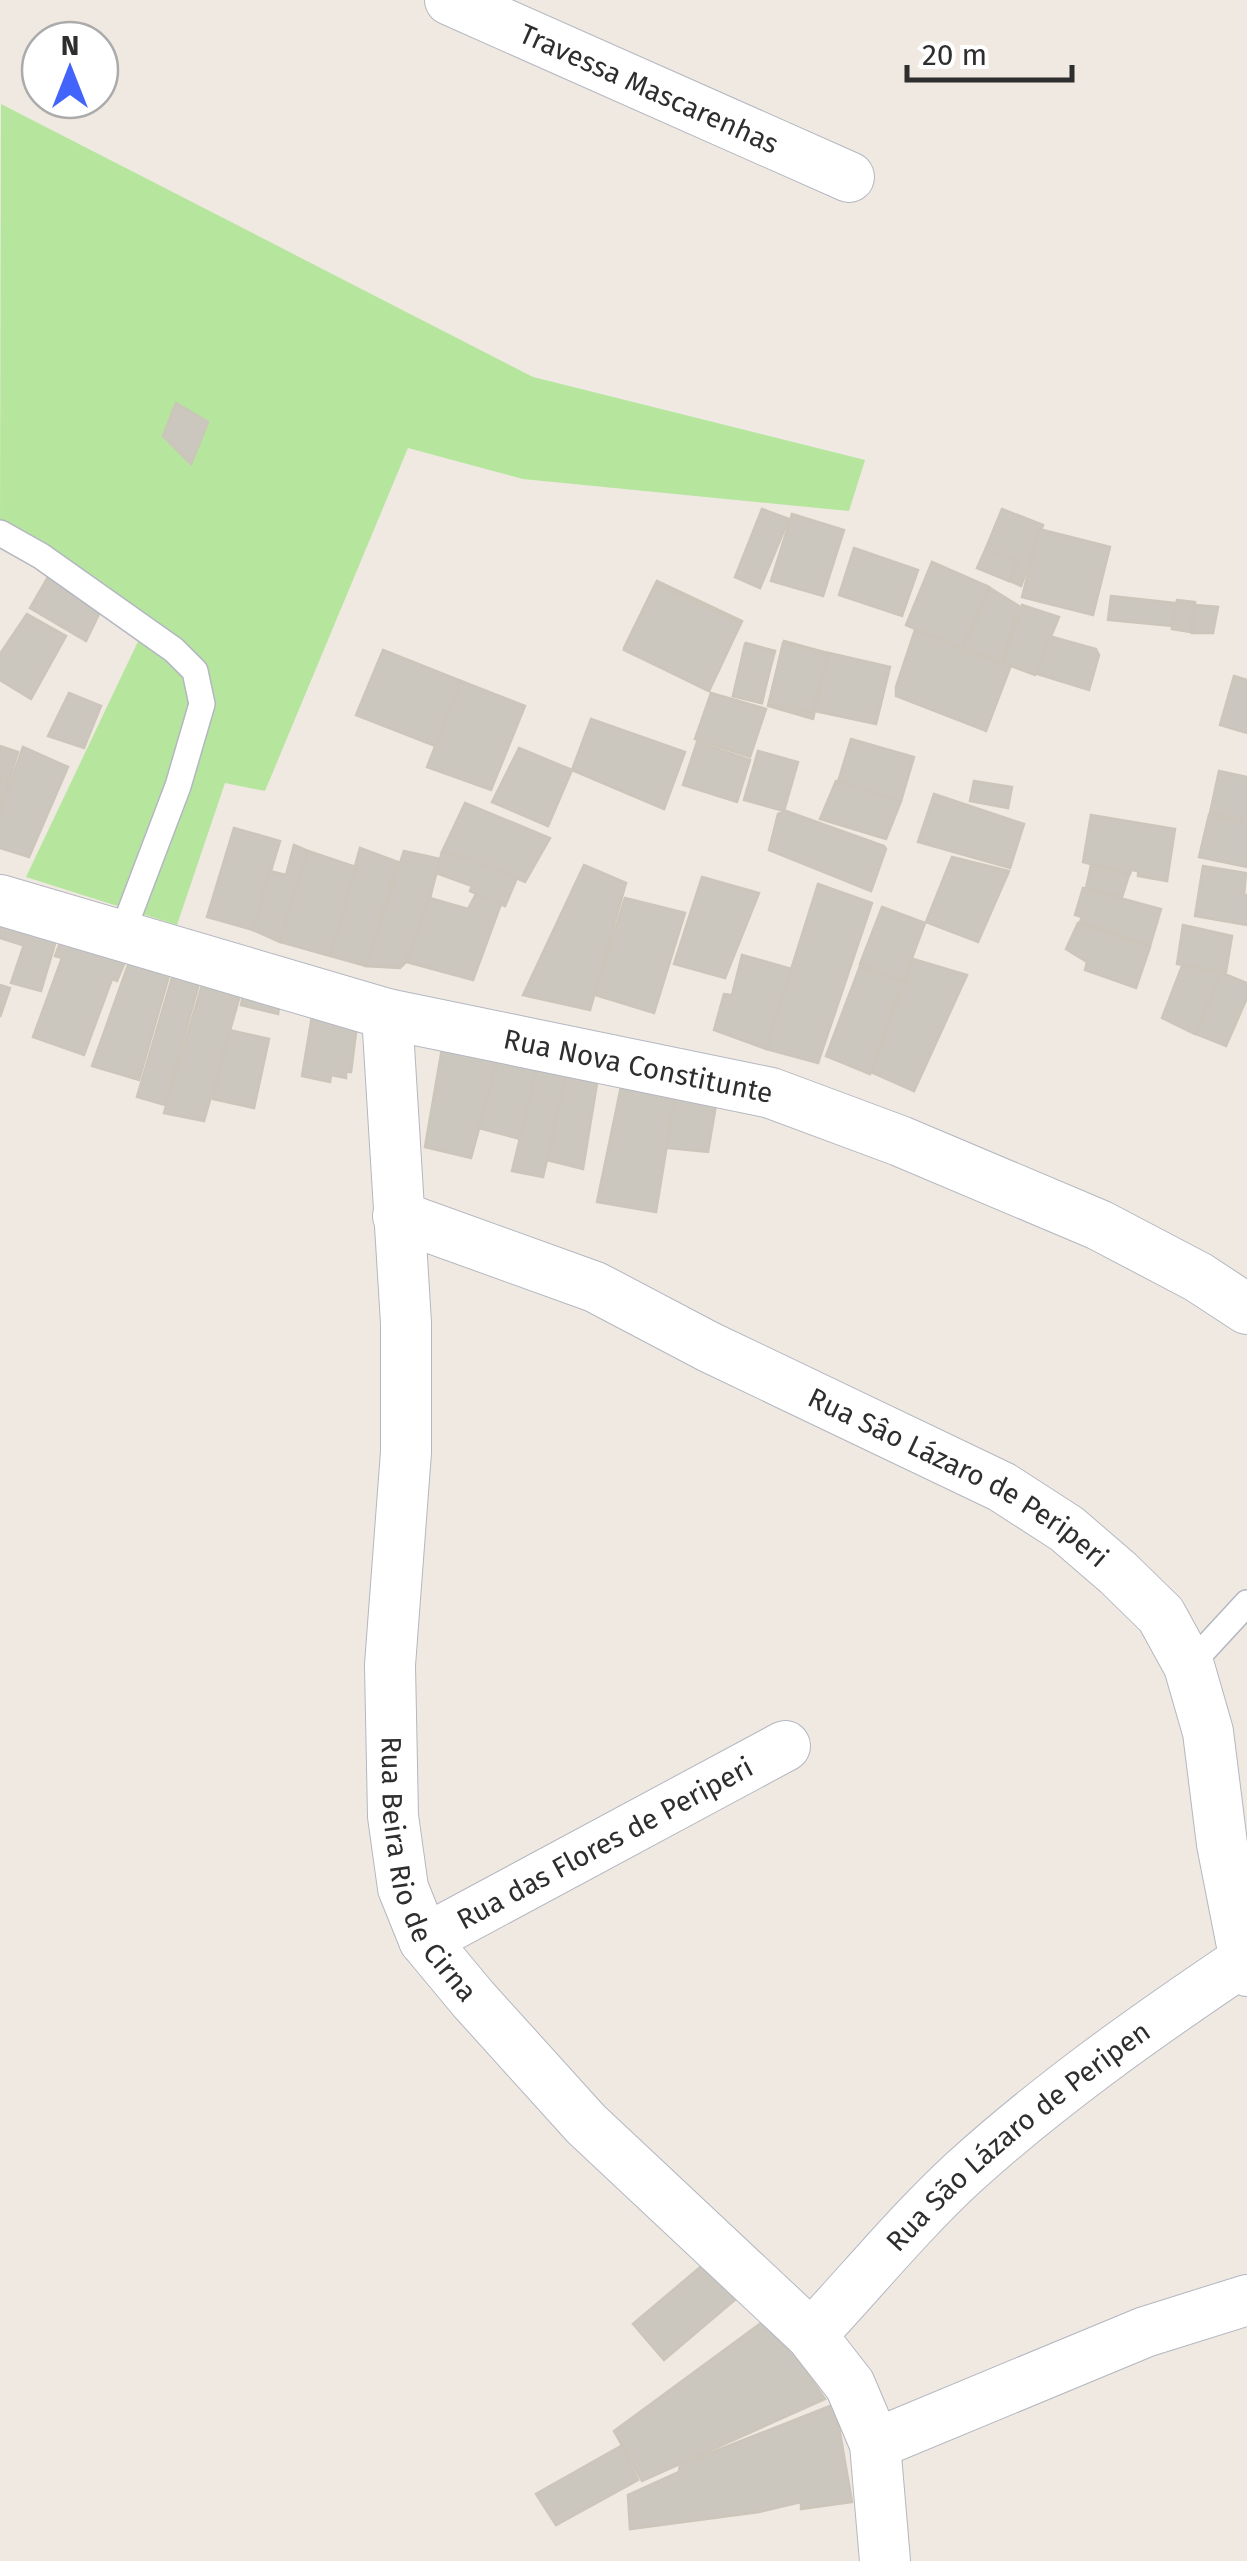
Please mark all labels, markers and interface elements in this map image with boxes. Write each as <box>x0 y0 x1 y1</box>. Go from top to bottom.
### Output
street label: Travessa Mascarenhas <box>515 17 784 160</box>
north arrow <box>20 20 120 120</box>
scale bar <box>907 20 1072 82</box>
text: N <box>61 29 79 62</box>
text: 20 m <box>922 37 987 73</box>
street label: Rua Nova Constitunte <box>501 1022 776 1109</box>
street label: Rua Sâo Lázaro de Periperi <box>803 1380 1115 1574</box>
street label: Rua Beira Rio de Cirna <box>375 1736 484 2008</box>
street label: Rua das Flores de Periperi <box>451 1750 758 1936</box>
street label: Rua São Lázaro de Peripen <box>879 2014 1156 2258</box>

